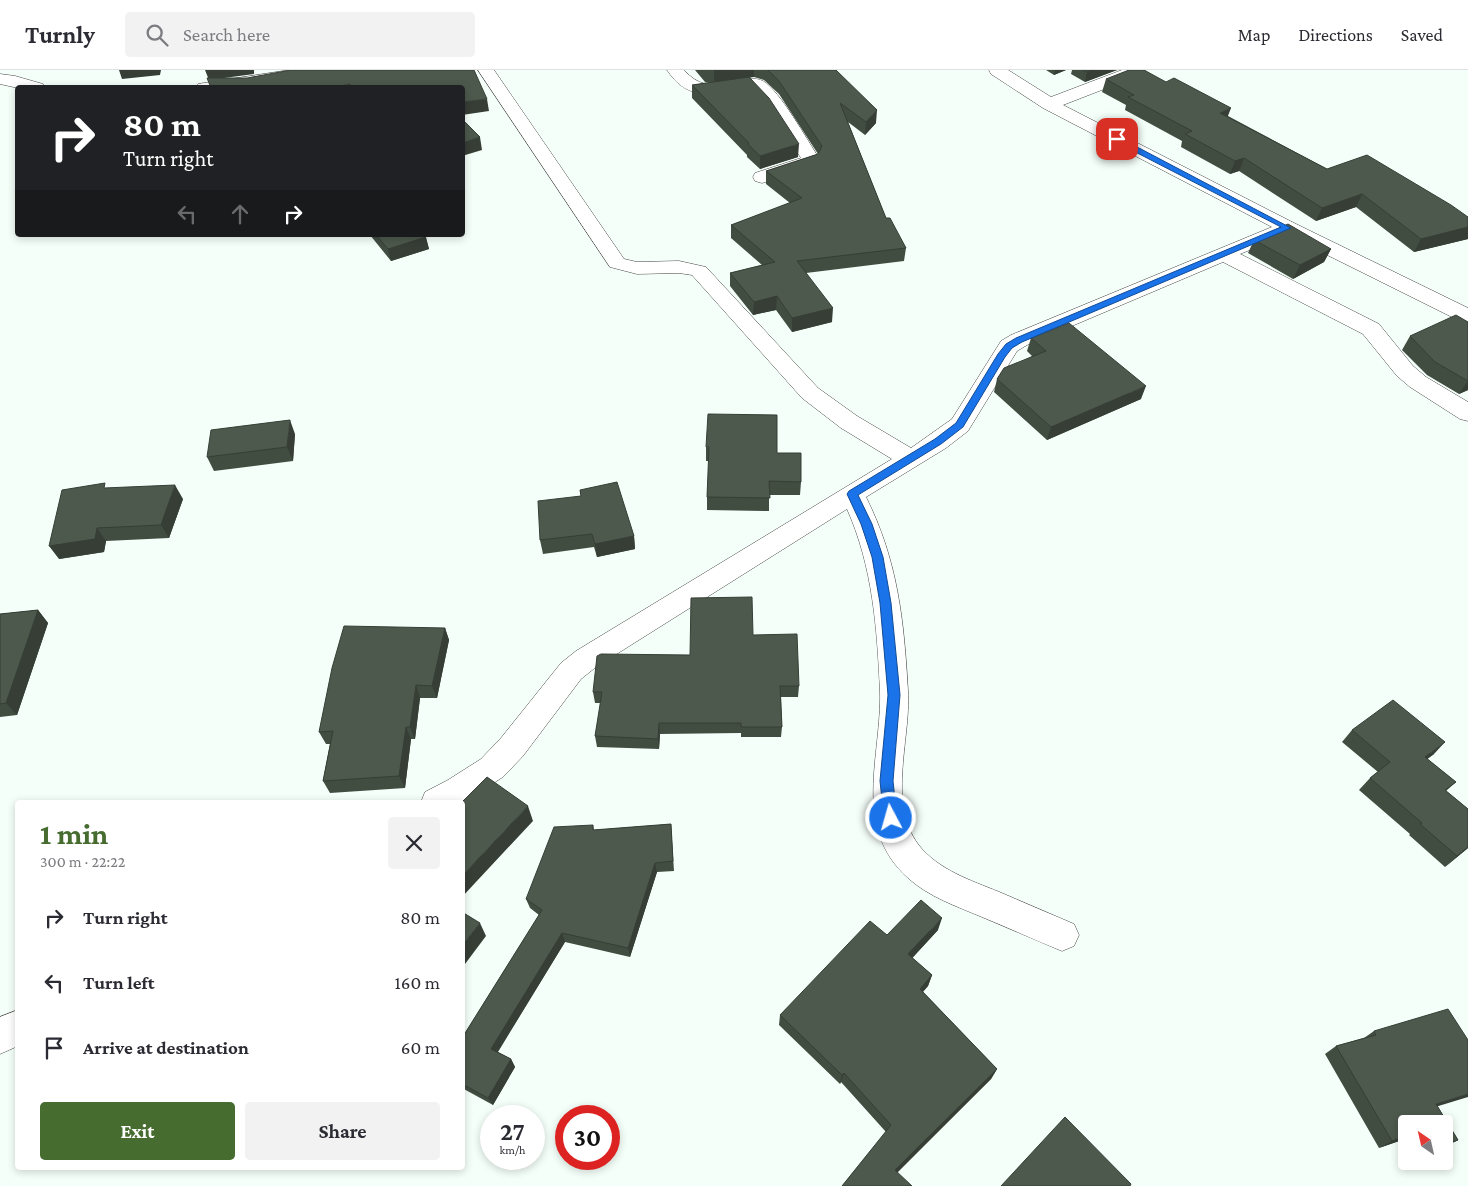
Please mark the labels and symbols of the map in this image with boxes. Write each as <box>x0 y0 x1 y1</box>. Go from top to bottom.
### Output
pin <box>1096 118 1138 160</box>
position arrow <box>864 791 916 843</box>
speed limit sign: 30 <box>555 1105 620 1170</box>
north arrow <box>1398 1115 1452 1170</box>

